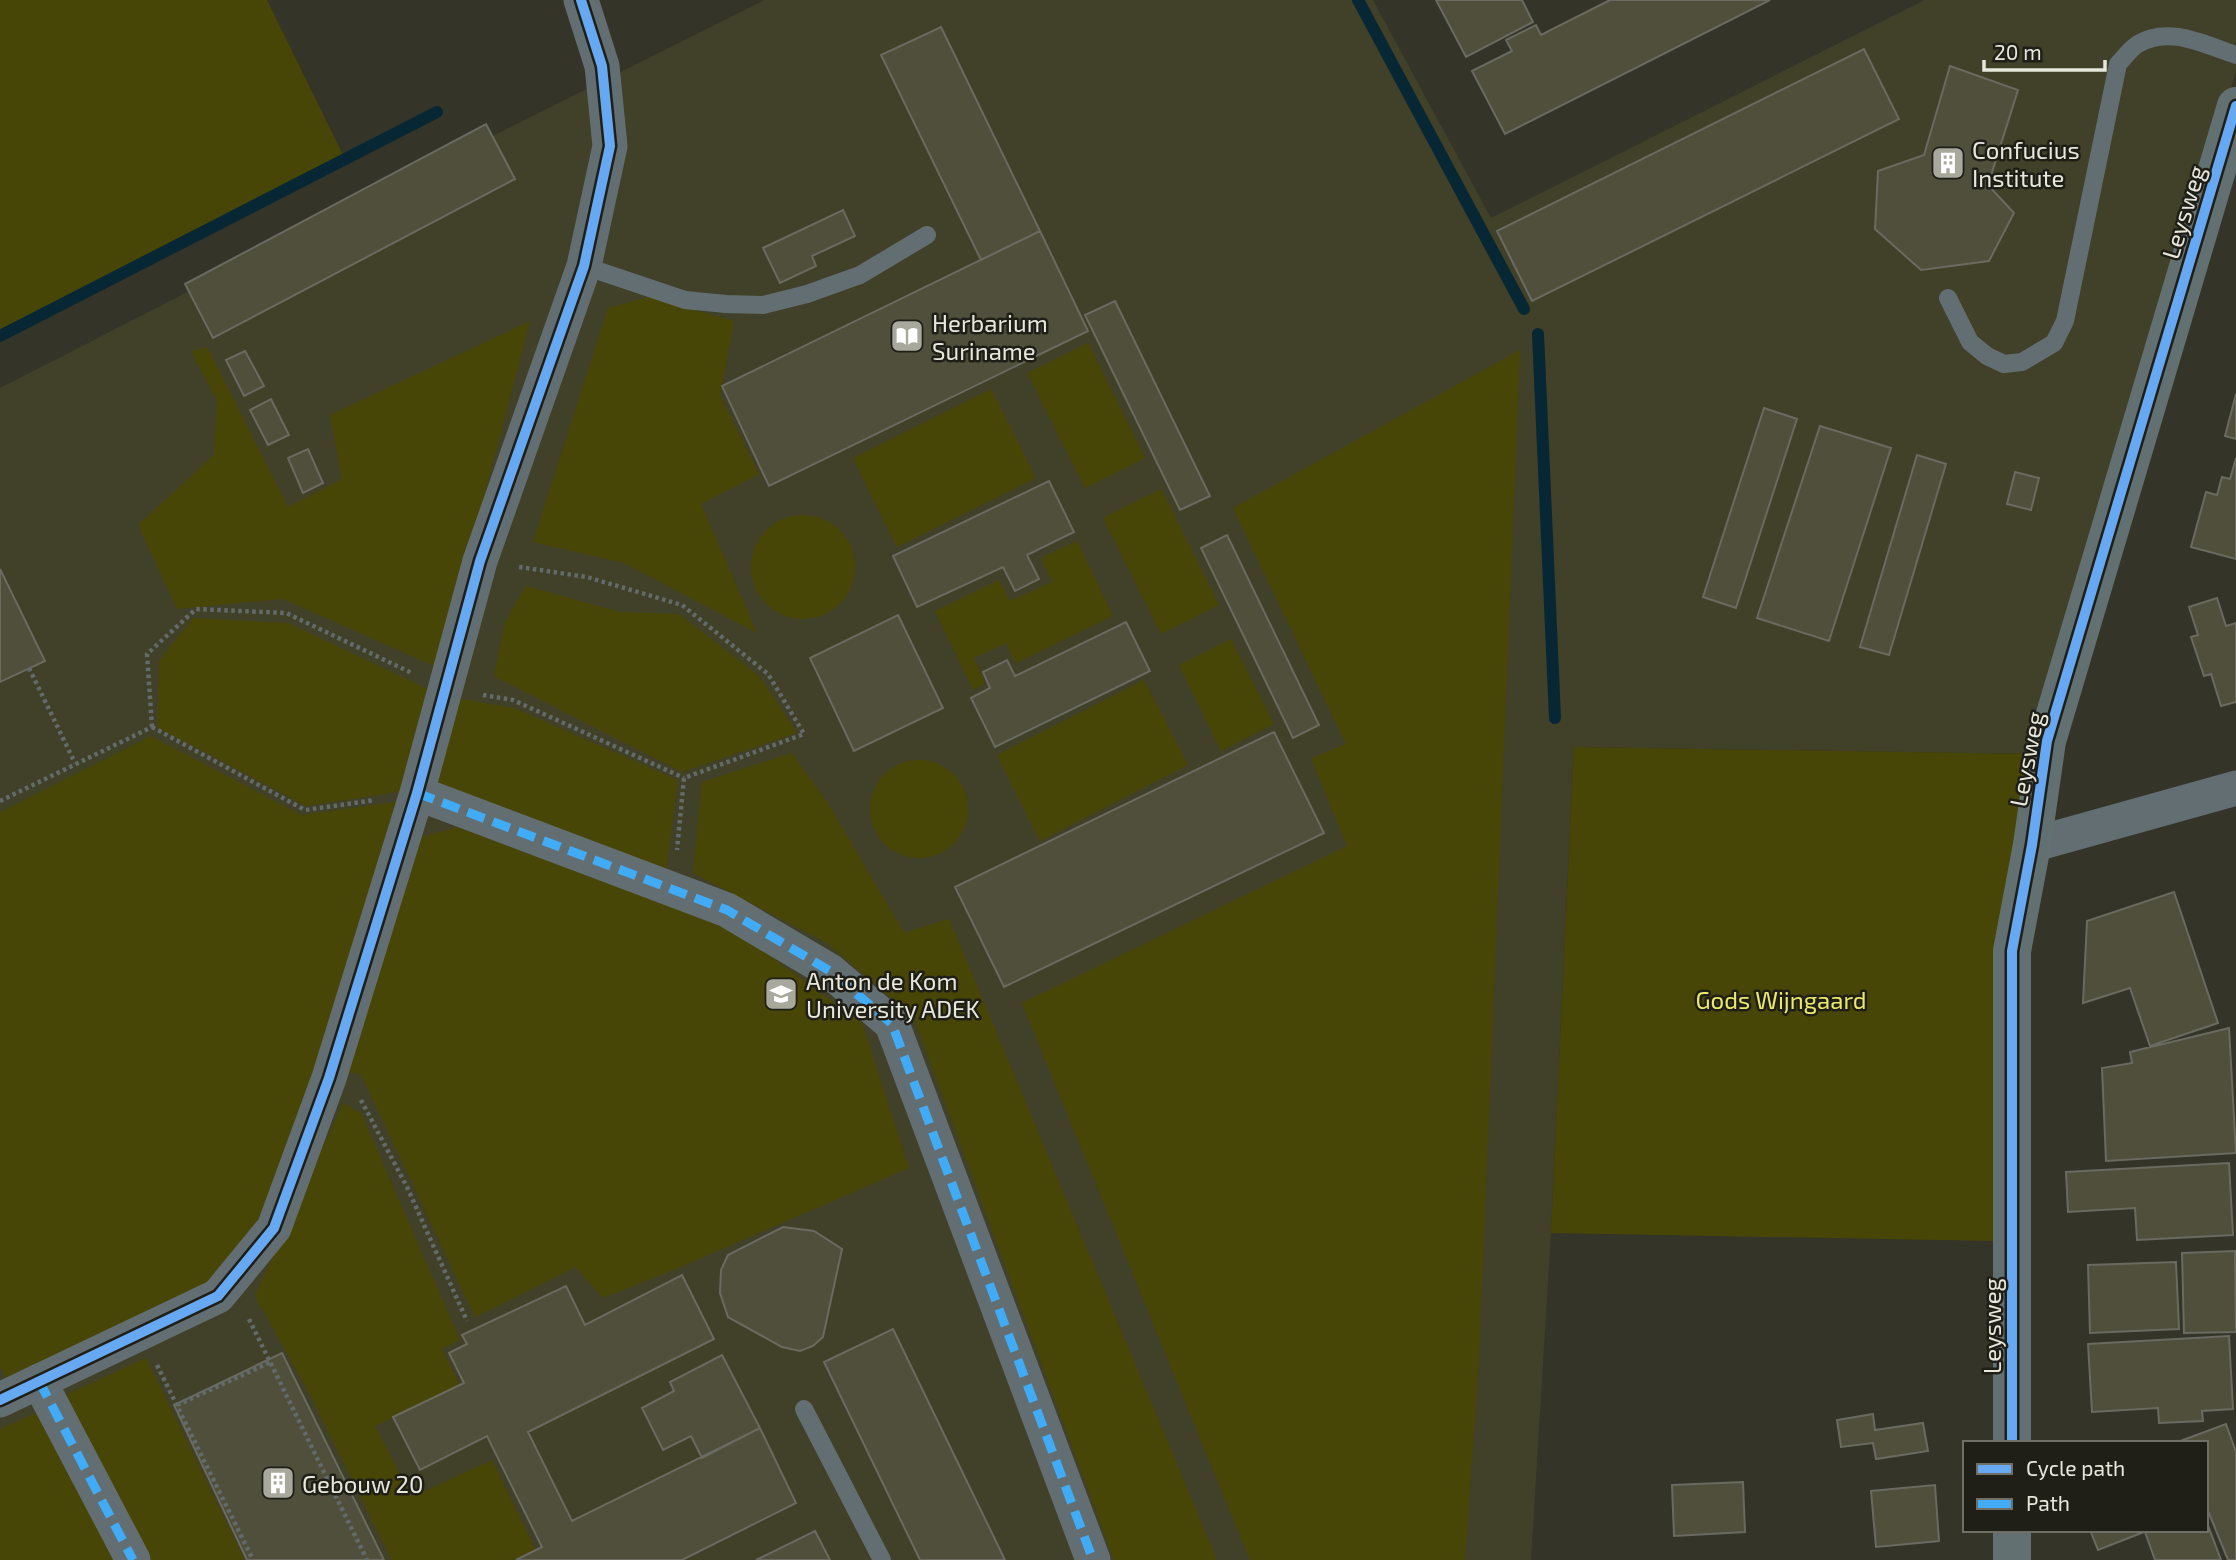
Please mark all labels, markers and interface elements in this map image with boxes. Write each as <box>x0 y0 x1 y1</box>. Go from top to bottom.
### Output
scale bar <box>1984 28 2105 72</box>
text: 20 m <box>1994 39 2042 64</box>
place label: Confucius Institute <box>1972 135 2080 192</box>
building icon: Confucius Institute <box>1929 144 1967 182</box>
street label: Leysweg <box>2155 162 2211 262</box>
place label: Herbarium Suriname <box>932 308 1048 365</box>
library icon: Herbarium Suriname <box>888 317 926 355</box>
street label: Leysweg <box>2003 709 2049 809</box>
place label: Anton de Kom University ADEK <box>806 966 980 1023</box>
school or university icon: Anton de Kom University ADEK <box>762 975 800 1013</box>
park label: Gods Wijngaard <box>1695 985 1867 1014</box>
street label: Leysweg <box>1977 1278 2006 1374</box>
legend <box>1963 1441 2208 1532</box>
text: Cycle path <box>2026 1455 2125 1480</box>
building icon: Gebouw 20 <box>259 1464 297 1502</box>
place label: Gebouw 20 <box>302 1469 424 1498</box>
text: Path <box>2026 1490 2070 1515</box>

